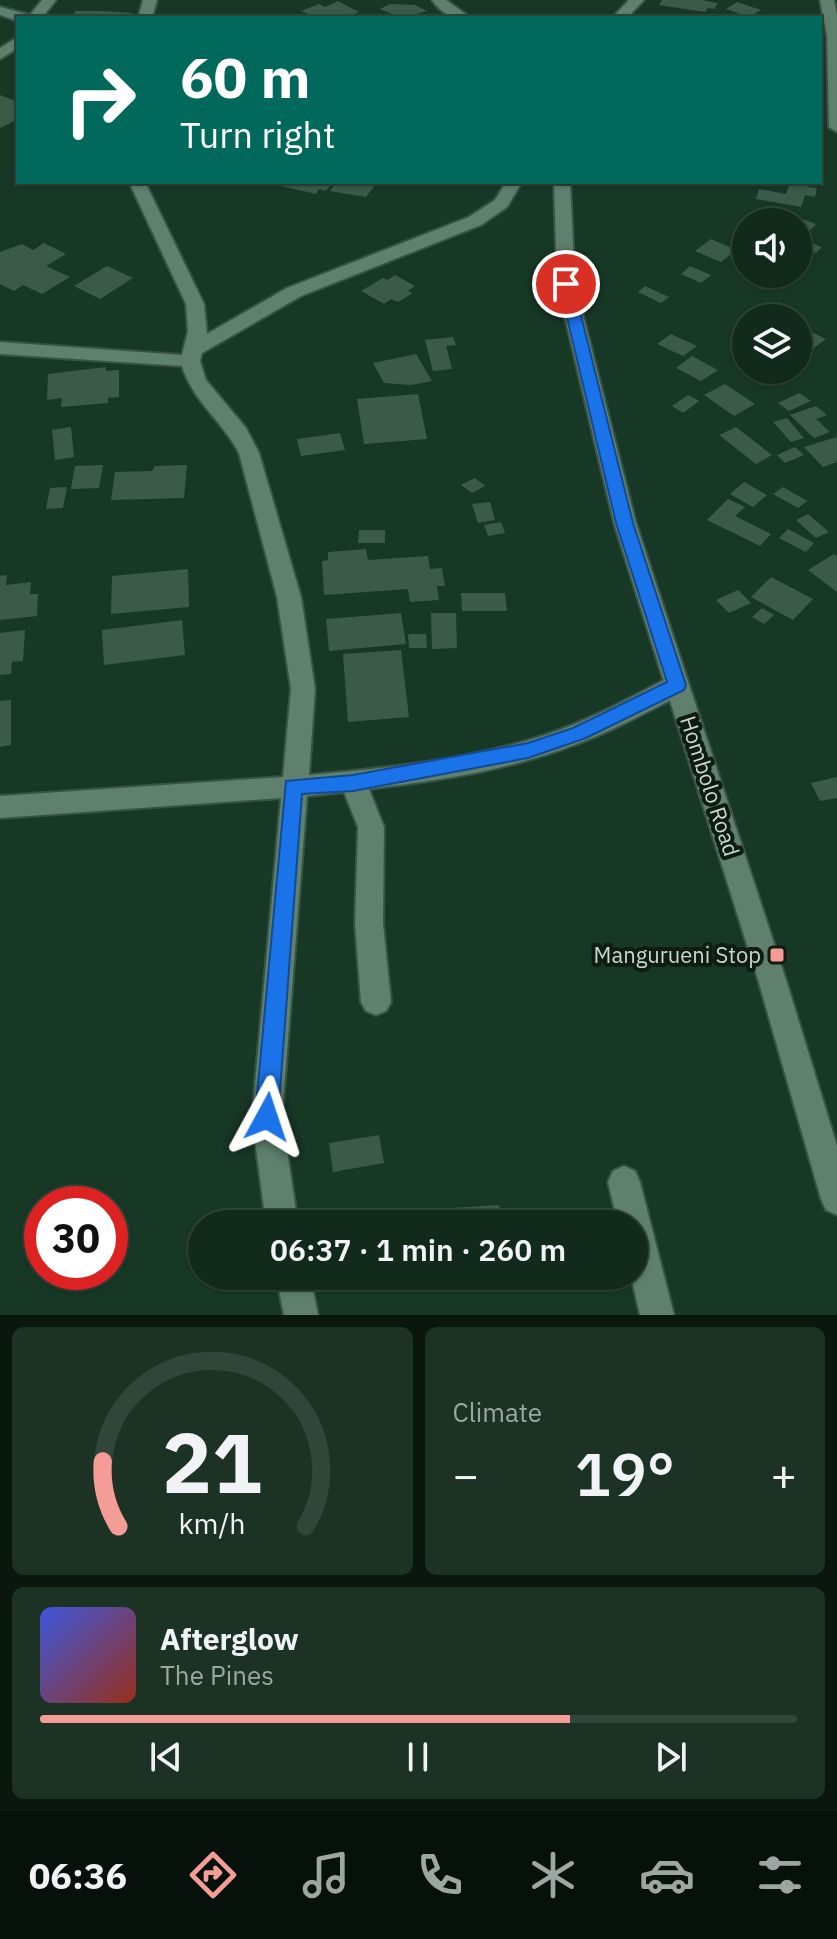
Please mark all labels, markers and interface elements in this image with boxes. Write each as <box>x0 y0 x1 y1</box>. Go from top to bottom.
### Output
text: 60 m <box>180 41 310 113</box>
icon: right <box>48 48 152 152</box>
text: Turn right <box>180 111 336 158</box>
map controls <box>732 208 812 384</box>
button: sound <box>732 208 812 288</box>
pin <box>532 250 600 318</box>
icon: arrive <box>544 262 588 306</box>
button: layers <box>732 304 812 384</box>
street label: Hombolo Road <box>674 712 747 860</box>
place label: Mangurueni Stop <box>594 940 761 969</box>
marker: Mangurueni Stop <box>768 946 786 964</box>
position arrow <box>225 1075 309 1159</box>
speed limit sign: 30 <box>24 1186 128 1290</box>
text: 06:37 · 1 min · 260 m <box>270 1230 566 1269</box>
text: Climate <box>453 1395 542 1429</box>
text: 21 <box>162 1408 262 1516</box>
text: 19° <box>575 1434 675 1513</box>
text: − <box>453 1446 479 1503</box>
text: + <box>771 1446 797 1503</box>
text: km/h <box>179 1505 246 1542</box>
text: Afterglow <box>160 1619 299 1658</box>
text: The Pines <box>160 1658 274 1692</box>
icon: previous <box>144 1735 188 1779</box>
icon: pause <box>396 1735 440 1779</box>
icon: next <box>649 1735 693 1779</box>
icon: directions <box>185 1847 241 1903</box>
icon: music <box>298 1847 354 1903</box>
icon: phone <box>412 1847 468 1903</box>
icon: climate <box>525 1847 581 1903</box>
icon: car <box>639 1847 695 1903</box>
icon: filters <box>752 1847 808 1903</box>
text: 06:36 <box>29 1852 127 1899</box>

